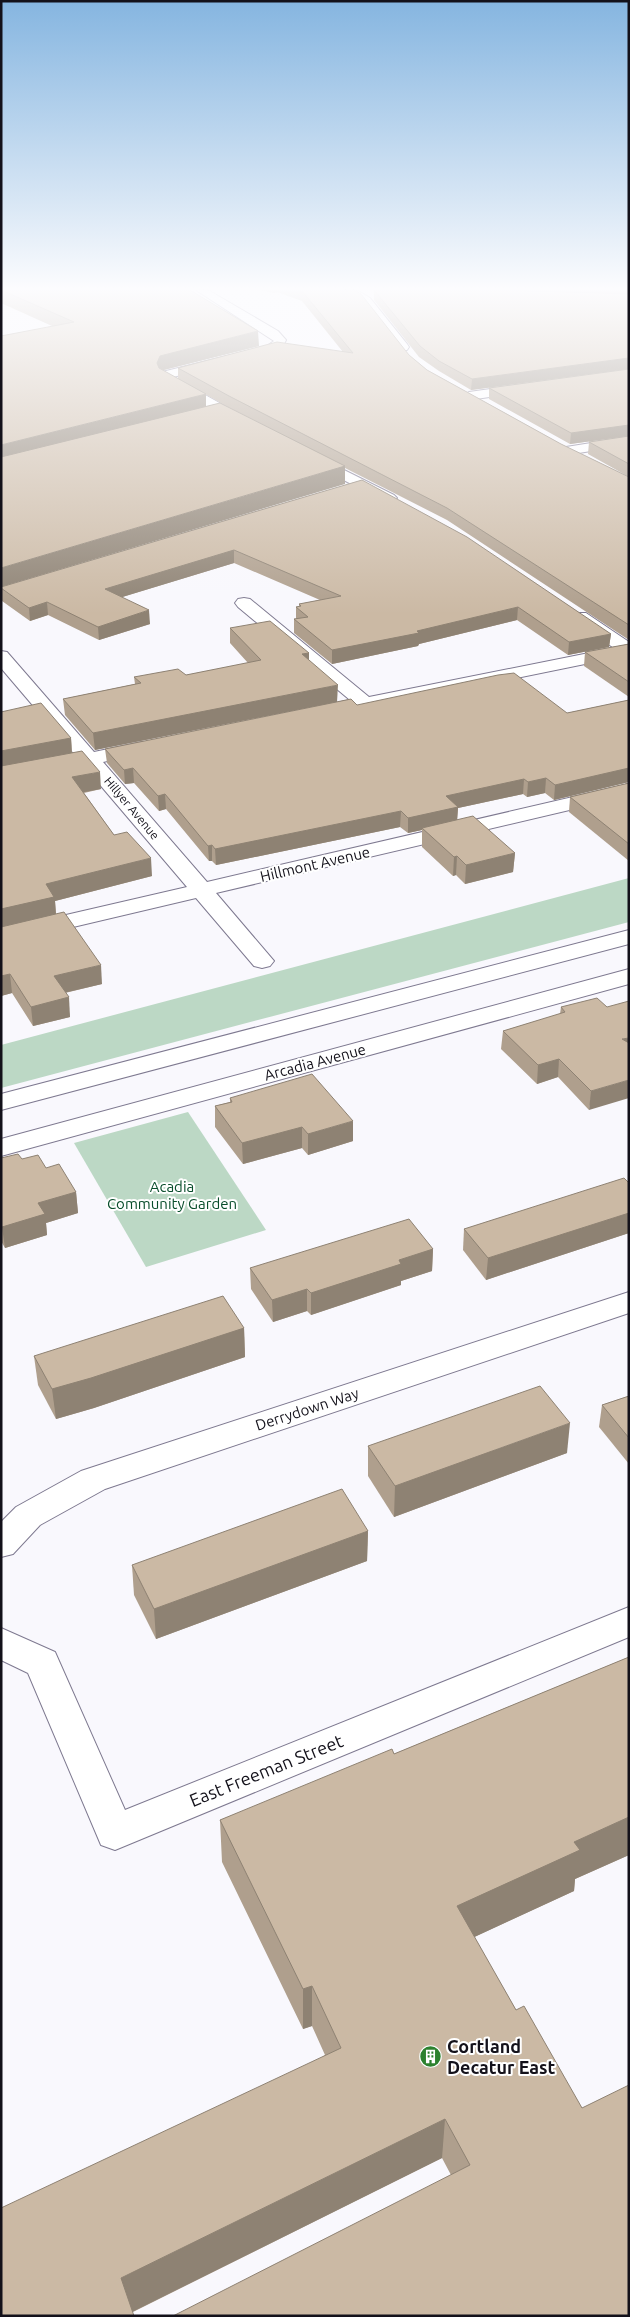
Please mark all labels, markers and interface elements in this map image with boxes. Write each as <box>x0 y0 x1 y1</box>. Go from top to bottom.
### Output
street label: Hillyer Avenue <box>102 774 162 842</box>
street label: Hillmont Avenue <box>258 843 372 885</box>
street label: Arcadia Avenue <box>262 1040 368 1084</box>
park label: Acadia Community Garden <box>107 1178 237 1212</box>
street label: Derrydown Way <box>253 1384 361 1434</box>
street label: East Freeman Street <box>186 1730 346 1810</box>
place label: Cortland Decatur East <box>447 2036 556 2077</box>
building icon: Cortland Decatur East <box>419 2044 443 2068</box>

